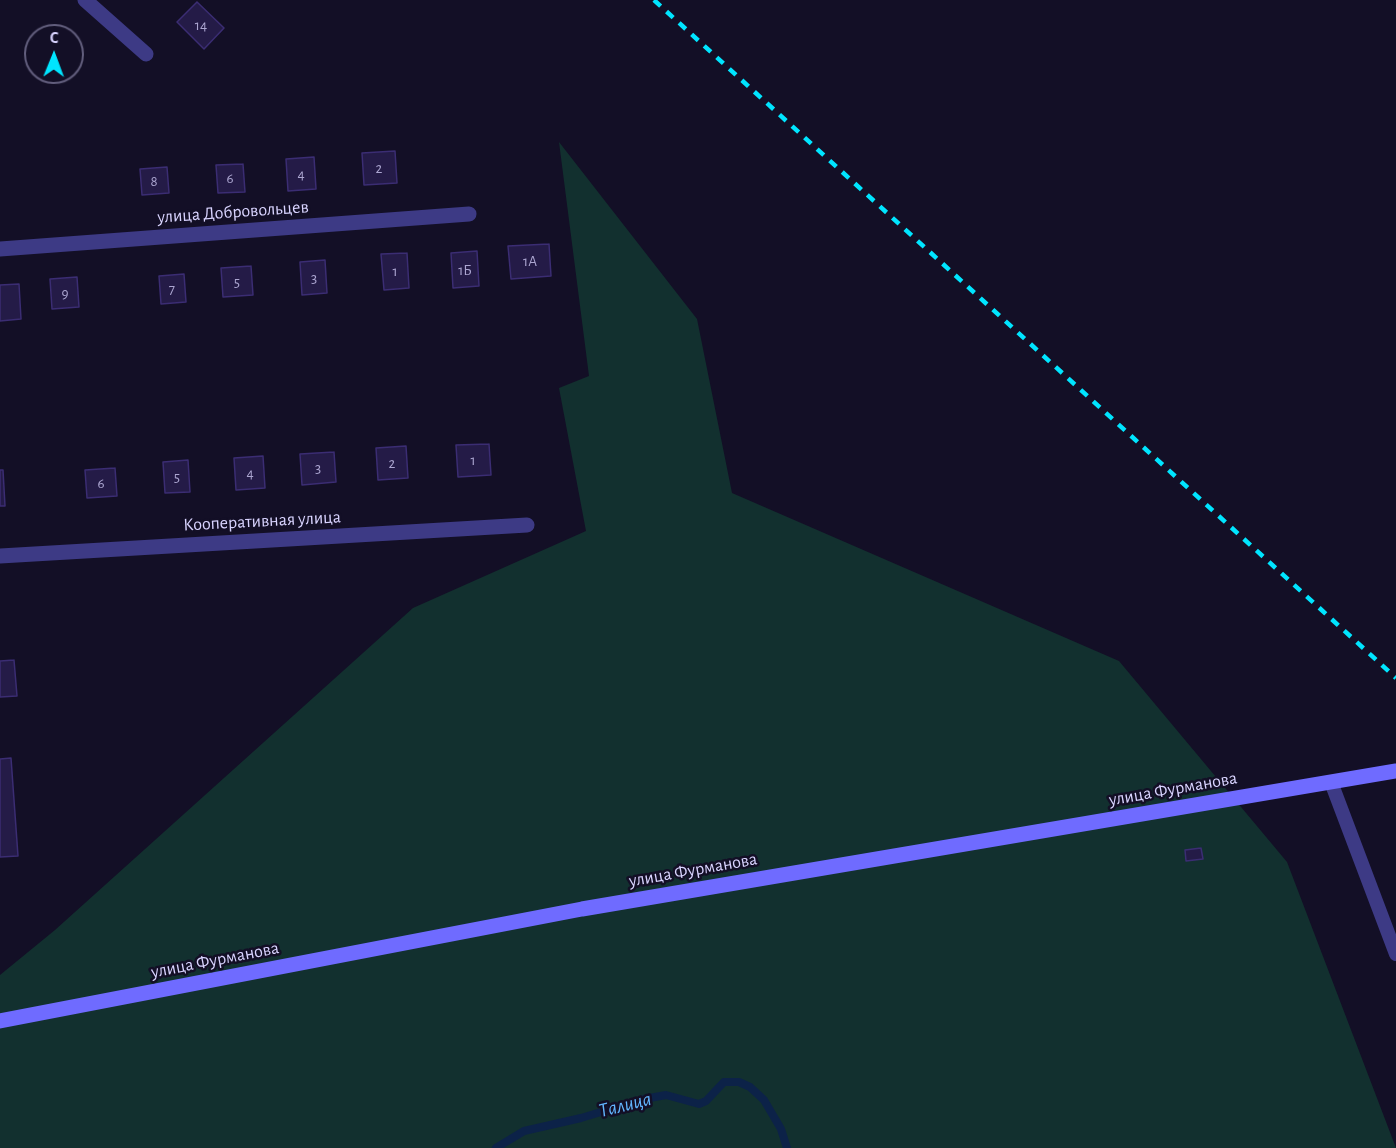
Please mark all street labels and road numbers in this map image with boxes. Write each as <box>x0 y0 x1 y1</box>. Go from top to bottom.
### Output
street label: улица Добровольцев <box>157 196 309 228</box>
street label: Кооперативная улица <box>183 506 341 536</box>
street label: улица Фурманова <box>1107 767 1239 811</box>
street label: улица Фурманова <box>627 848 759 892</box>
street label: улица Фурманова <box>149 937 281 983</box>

